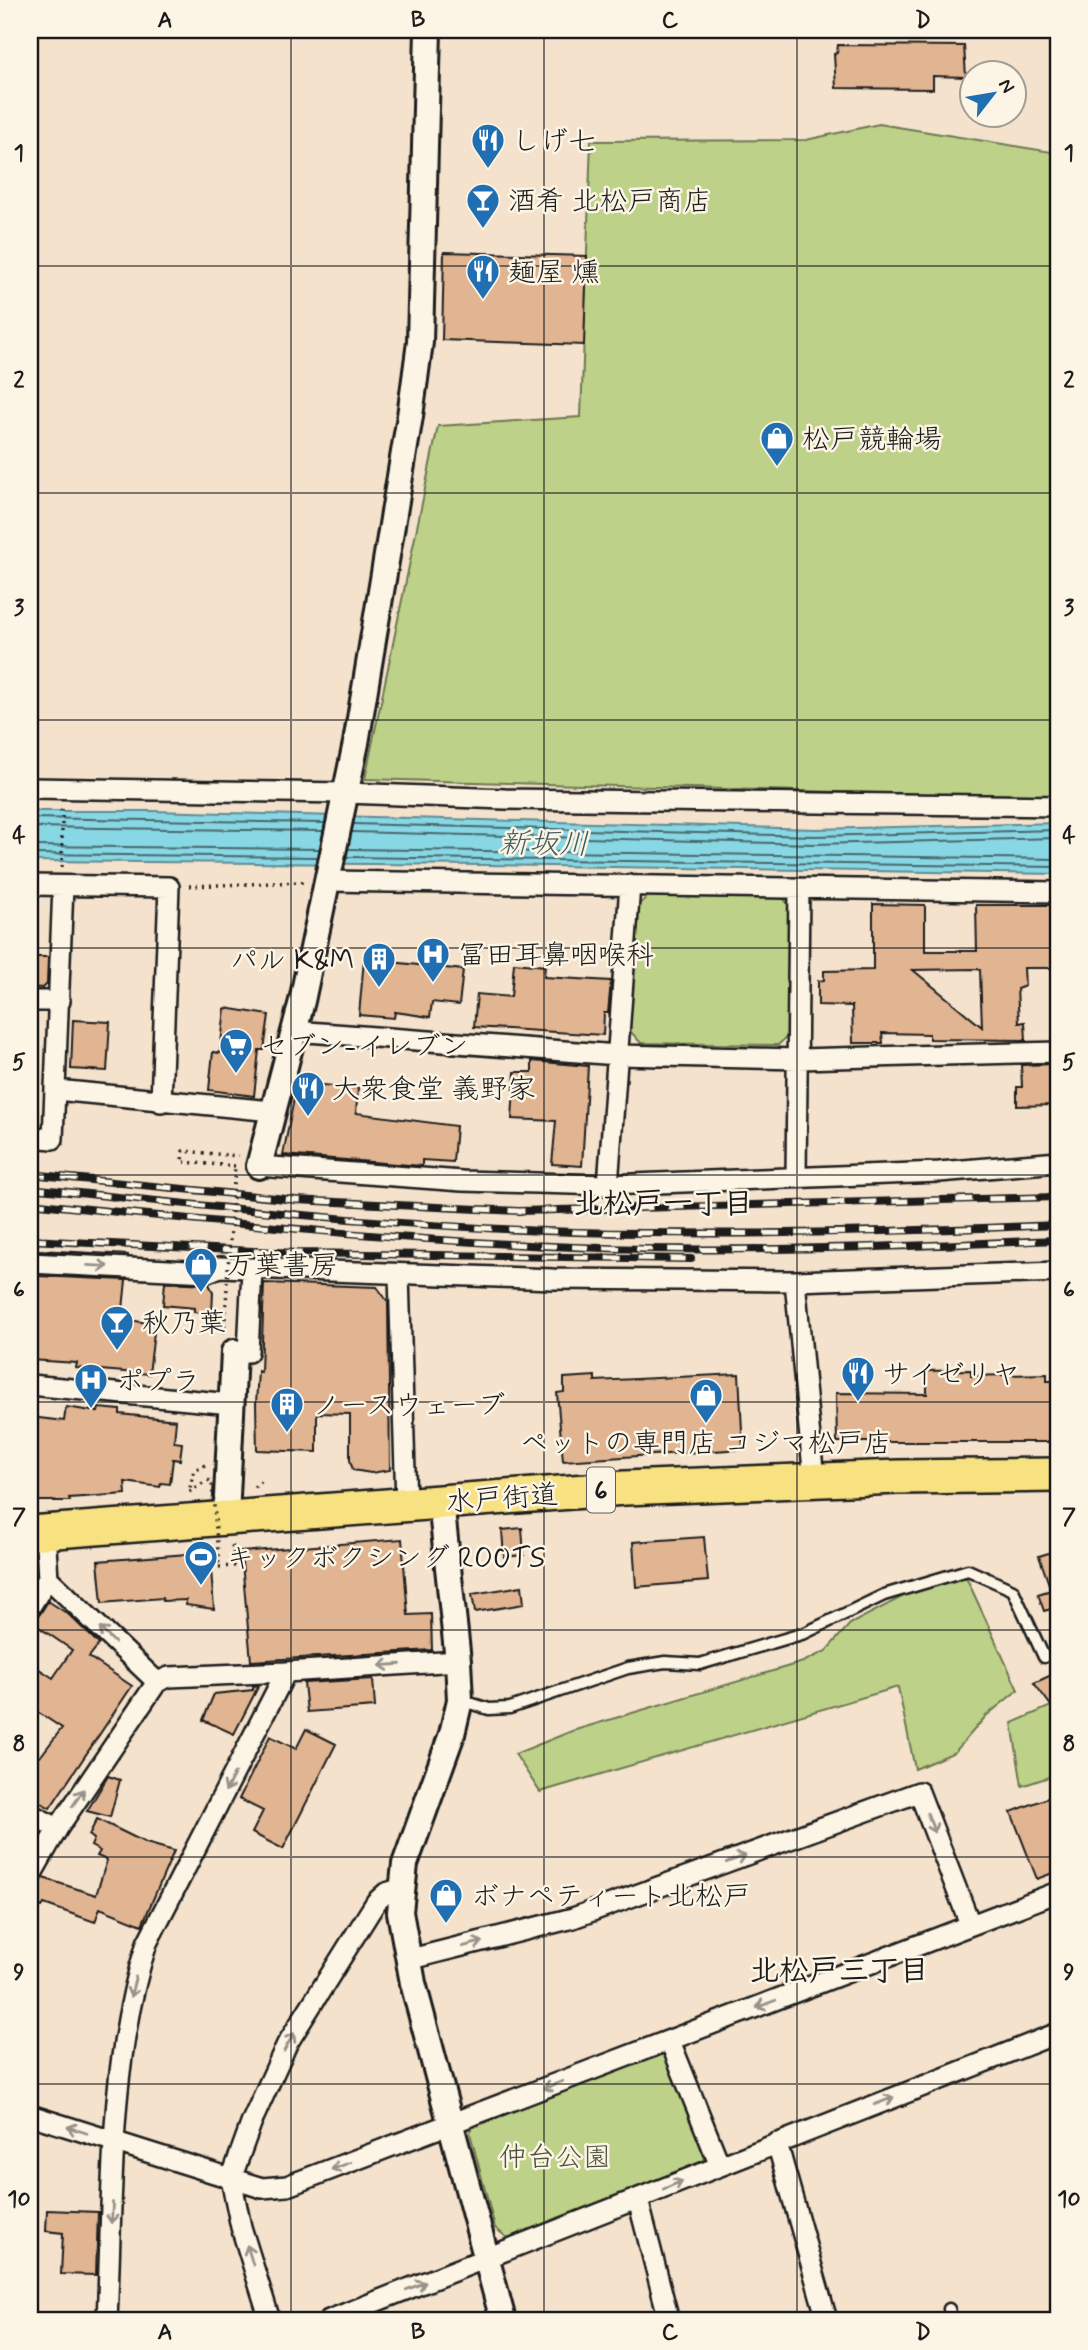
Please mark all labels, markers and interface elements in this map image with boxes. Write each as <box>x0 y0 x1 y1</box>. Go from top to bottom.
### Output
text: A <box>157 6 173 36</box>
text: B <box>411 6 426 36</box>
text: C <box>662 6 679 36</box>
text: D <box>915 6 931 36</box>
north arrow <box>958 60 1028 130</box>
text: N <box>992 74 1020 98</box>
restaurant icon: しげ七 <box>469 121 507 170</box>
place label: しげ七 <box>512 124 596 161</box>
text: 1 <box>14 139 24 169</box>
text: 1 <box>1064 139 1074 169</box>
bar icon: 酒肴 北松戸商店 <box>464 181 502 230</box>
place label: 酒肴 北松戸商店 <box>508 184 712 221</box>
restaurant icon: 麺屋 燻 <box>464 252 502 301</box>
place label: 麺屋 燻 <box>508 255 600 292</box>
text: 2 <box>13 366 25 396</box>
text: 2 <box>1063 366 1075 396</box>
shop icon: 松戸競輪場 <box>758 419 796 468</box>
place label: 松戸競輪場 <box>802 422 942 459</box>
text: 3 <box>14 594 25 624</box>
text: 3 <box>1064 594 1075 624</box>
text: 4 <box>12 821 26 851</box>
text: 4 <box>1062 821 1076 851</box>
water label: 新坂川 <box>499 824 589 865</box>
hospital icon: 冨田耳鼻咽喉科 <box>414 935 452 984</box>
place label: 冨田耳鼻咽喉科 <box>458 938 654 975</box>
building icon: パル K&M <box>360 940 398 989</box>
place label: パル K&M <box>230 943 354 980</box>
supermarket icon: セブン-イレブン <box>217 1026 255 1075</box>
place label: セブン-イレブン <box>260 1029 469 1066</box>
text: 5 <box>12 1048 26 1078</box>
text: 5 <box>1062 1048 1076 1078</box>
restaurant icon: 大衆食堂 義野家 <box>289 1069 327 1118</box>
place label: 大衆食堂 義野家 <box>332 1072 536 1109</box>
district label: 北松戸一丁目 <box>573 1185 753 1224</box>
shop icon: 万葉書房 <box>182 1245 220 1294</box>
place label: 万葉書房 <box>226 1248 338 1285</box>
one-way arrow <box>86 1260 109 1273</box>
text: 6 <box>13 1276 25 1306</box>
text: 6 <box>1063 1276 1075 1306</box>
bar icon: 秋乃葉 <box>98 1303 136 1352</box>
place label: 秋乃葉 <box>142 1306 226 1343</box>
restaurant icon: サイゼリヤ <box>839 1354 877 1403</box>
place label: サイゼリヤ <box>882 1357 1020 1394</box>
hospital icon: ポプラ <box>72 1361 110 1410</box>
place label: ポプラ <box>116 1364 200 1401</box>
shop icon: ペットの専門店 コジマ松戸店 <box>687 1376 725 1425</box>
building icon: ノースウェーブ <box>268 1385 306 1434</box>
place label: ノースウェーブ <box>312 1388 505 1425</box>
place label: ペットの専門店 コジマ松戸店 <box>520 1426 892 1463</box>
road number: 6 <box>587 1468 615 1512</box>
street label: 水戸街道 <box>445 1477 559 1522</box>
text: 7 <box>12 1503 26 1533</box>
text: 7 <box>1062 1503 1076 1533</box>
sports icon: キックボクシング ROOTS <box>182 1538 220 1587</box>
place label: キックボクシング ROOTS <box>226 1541 546 1578</box>
one-way arrow <box>98 1627 116 1643</box>
one-way arrow <box>379 1659 402 1672</box>
text: 8 <box>13 1730 25 1760</box>
text: 8 <box>1063 1730 1075 1760</box>
one-way arrow <box>223 1771 237 1792</box>
one-way arrow <box>71 1789 86 1808</box>
one-way arrow <box>925 1811 938 1833</box>
one-way arrow <box>725 1851 747 1864</box>
shop icon: ボナペティート北松戸 <box>427 1876 465 1925</box>
place label: ボナペティート北松戸 <box>471 1879 751 1916</box>
one-way arrow <box>462 1937 484 1950</box>
district label: 北松戸三丁目 <box>749 1952 929 1991</box>
text: 9 <box>13 1958 25 1988</box>
text: 9 <box>1063 1958 1075 1988</box>
one-way arrow <box>126 1975 140 1998</box>
one-way arrow <box>755 1998 777 2011</box>
one-way arrow <box>283 2032 296 2053</box>
one-way arrow <box>543 2080 565 2093</box>
one-way arrow <box>873 2094 895 2107</box>
one-way arrow <box>66 2123 88 2136</box>
park label: 仲台公園 <box>499 2140 611 2177</box>
one-way arrow <box>330 2161 352 2173</box>
one-way arrow <box>662 2178 683 2191</box>
text: 10 <box>7 2185 31 2215</box>
text: 10 <box>1057 2185 1081 2215</box>
one-way arrow <box>106 2201 119 2224</box>
one-way arrow <box>242 2244 255 2266</box>
one-way arrow <box>404 2279 426 2292</box>
text: A <box>157 2318 173 2348</box>
text: B <box>411 2318 426 2348</box>
text: C <box>662 2318 679 2348</box>
text: D <box>915 2318 931 2348</box>

